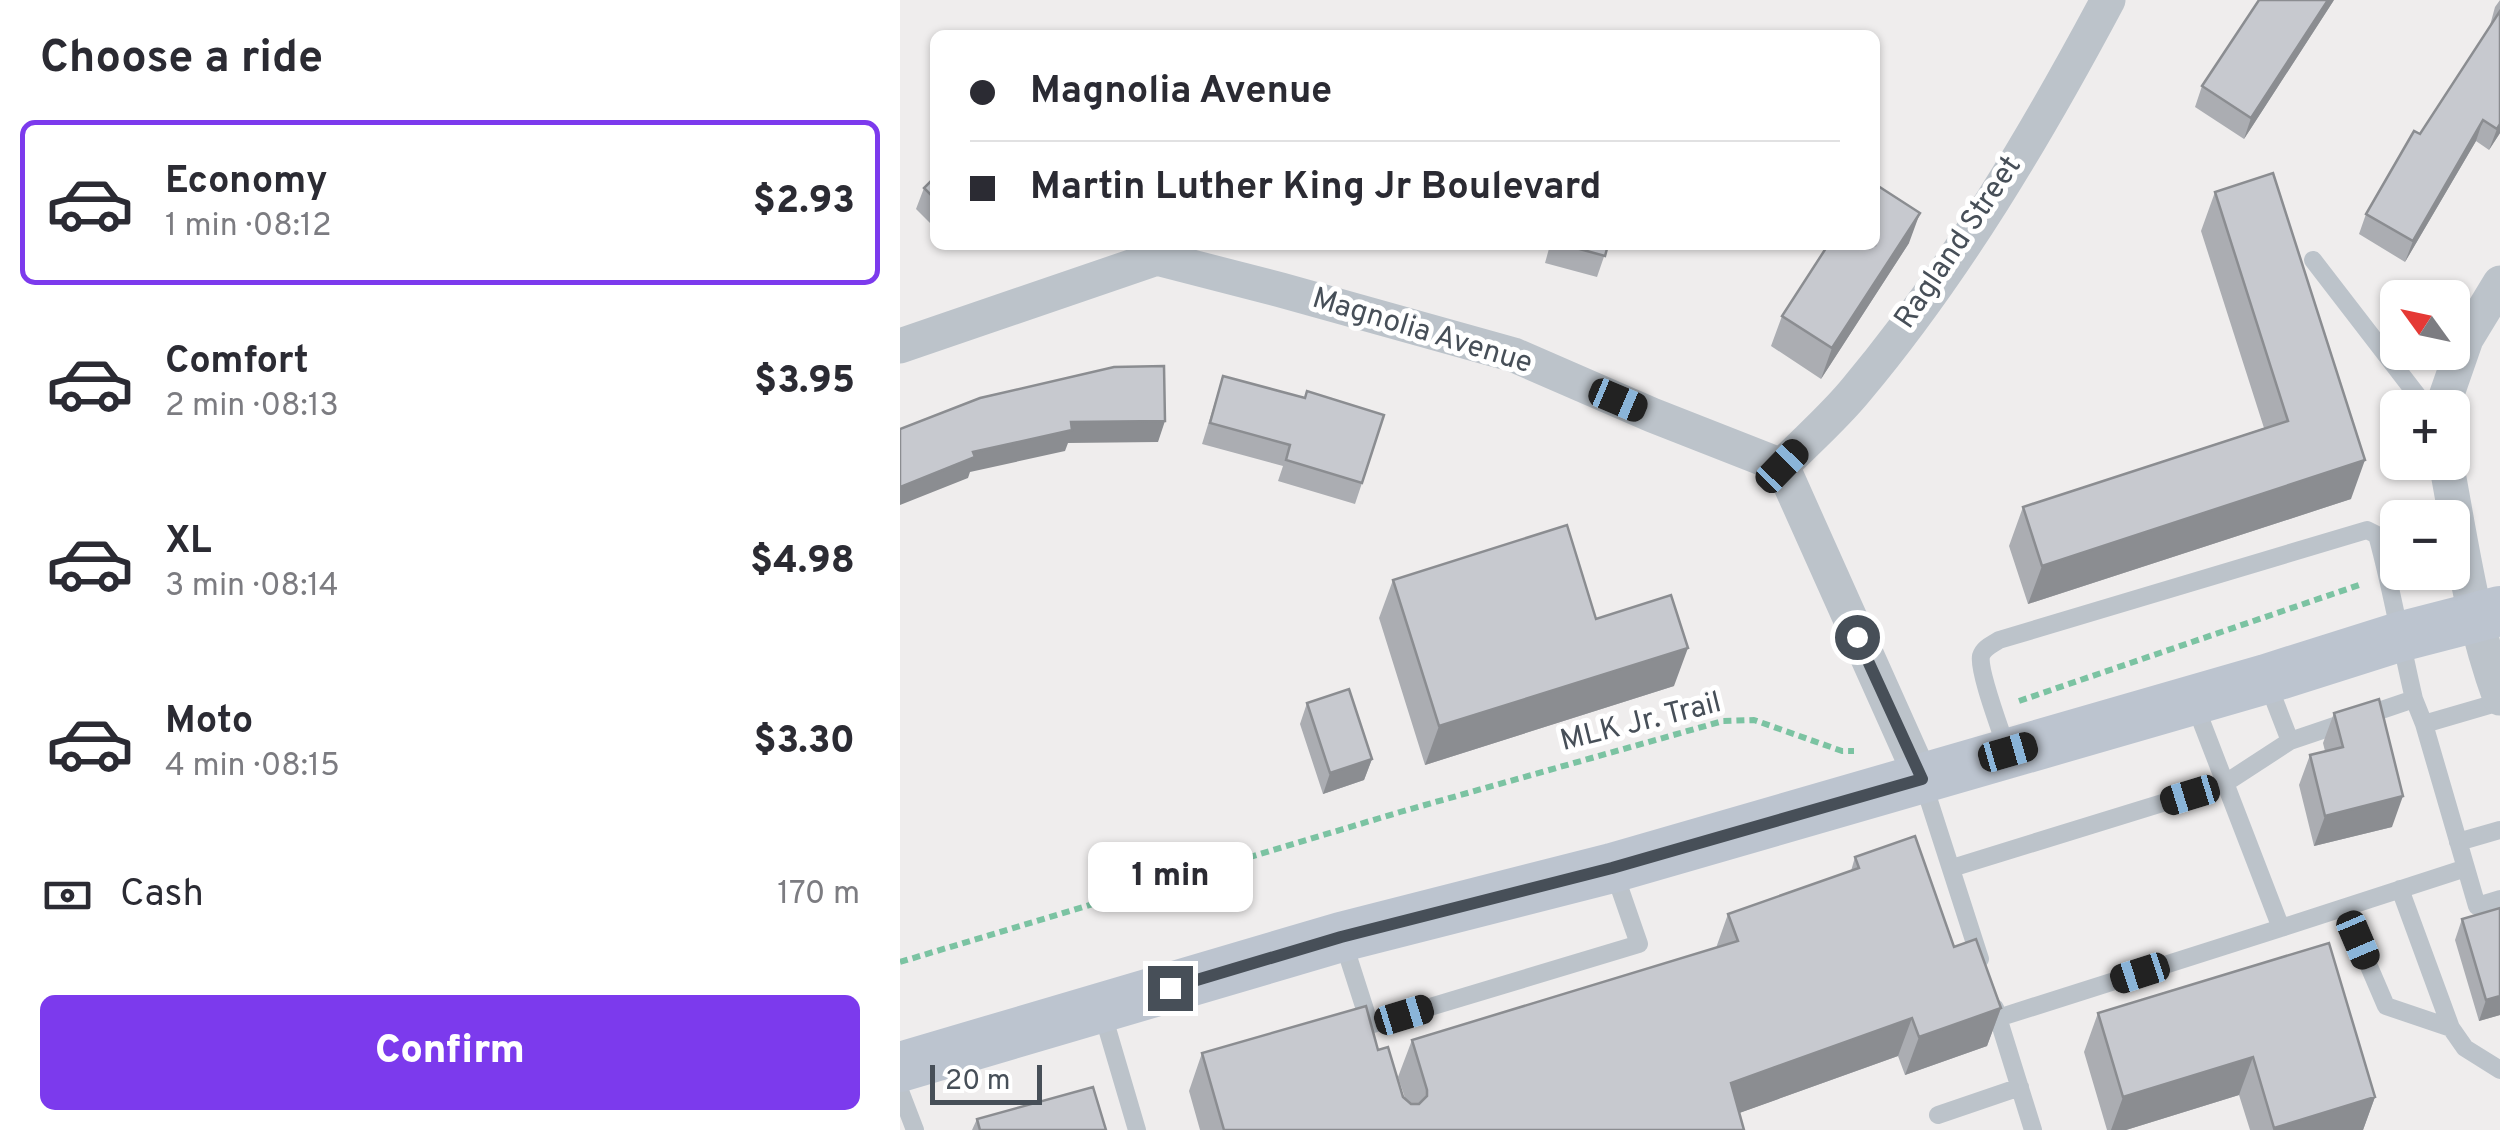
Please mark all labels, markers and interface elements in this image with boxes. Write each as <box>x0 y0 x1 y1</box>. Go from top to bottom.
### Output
text: Choose a ride <box>40 31 323 88</box>
text: Magnolia Avenue <box>1030 68 1332 117</box>
street label: Ragland Street <box>1888 149 2030 337</box>
icon: car <box>45 158 135 248</box>
text: Economy <box>165 158 327 207</box>
text: Martin Luther King Jr Boulevard <box>1030 164 1601 213</box>
text: $2.93 <box>753 178 855 227</box>
text: 1 min · 08:12 <box>165 207 332 247</box>
north arrow <box>2380 280 2470 370</box>
map controls <box>2380 280 2470 590</box>
street label: Magnolia Avenue <box>1308 281 1536 383</box>
icon: car <box>45 338 135 428</box>
text: Comfort <box>165 338 309 387</box>
text: $3.95 <box>754 358 855 407</box>
car <box>1585 374 1651 426</box>
text: 2 min · 08:13 <box>165 387 339 427</box>
button: + <box>2380 390 2470 480</box>
car <box>1750 434 1814 498</box>
button: − <box>2380 500 2470 590</box>
icon: car <box>45 518 135 608</box>
text: XL <box>165 518 212 567</box>
text: $4.98 <box>750 538 855 587</box>
text: 3 min · 08:14 <box>165 567 339 607</box>
route start <box>1835 615 1880 660</box>
street label: MLK Jr. Trail <box>1557 685 1725 761</box>
icon: car <box>45 698 135 788</box>
text: Moto <box>165 698 253 747</box>
text: $3.30 <box>753 718 855 767</box>
car <box>1975 729 2041 775</box>
text: 4 min · 08:15 <box>165 747 340 787</box>
car <box>2157 772 2223 818</box>
callout: 1 min <box>1088 843 1252 913</box>
text: 1 min <box>1131 857 1210 897</box>
icon: cash <box>40 868 95 923</box>
text: Cash <box>120 871 204 920</box>
text: 170 m <box>777 875 860 915</box>
car <box>2332 907 2384 973</box>
car <box>2107 949 2173 997</box>
route end <box>1148 966 1193 1011</box>
car <box>1371 992 1437 1038</box>
button: Confirm <box>40 995 860 1110</box>
scale bar <box>930 1060 1042 1104</box>
text: 20 m <box>945 1064 1010 1100</box>

